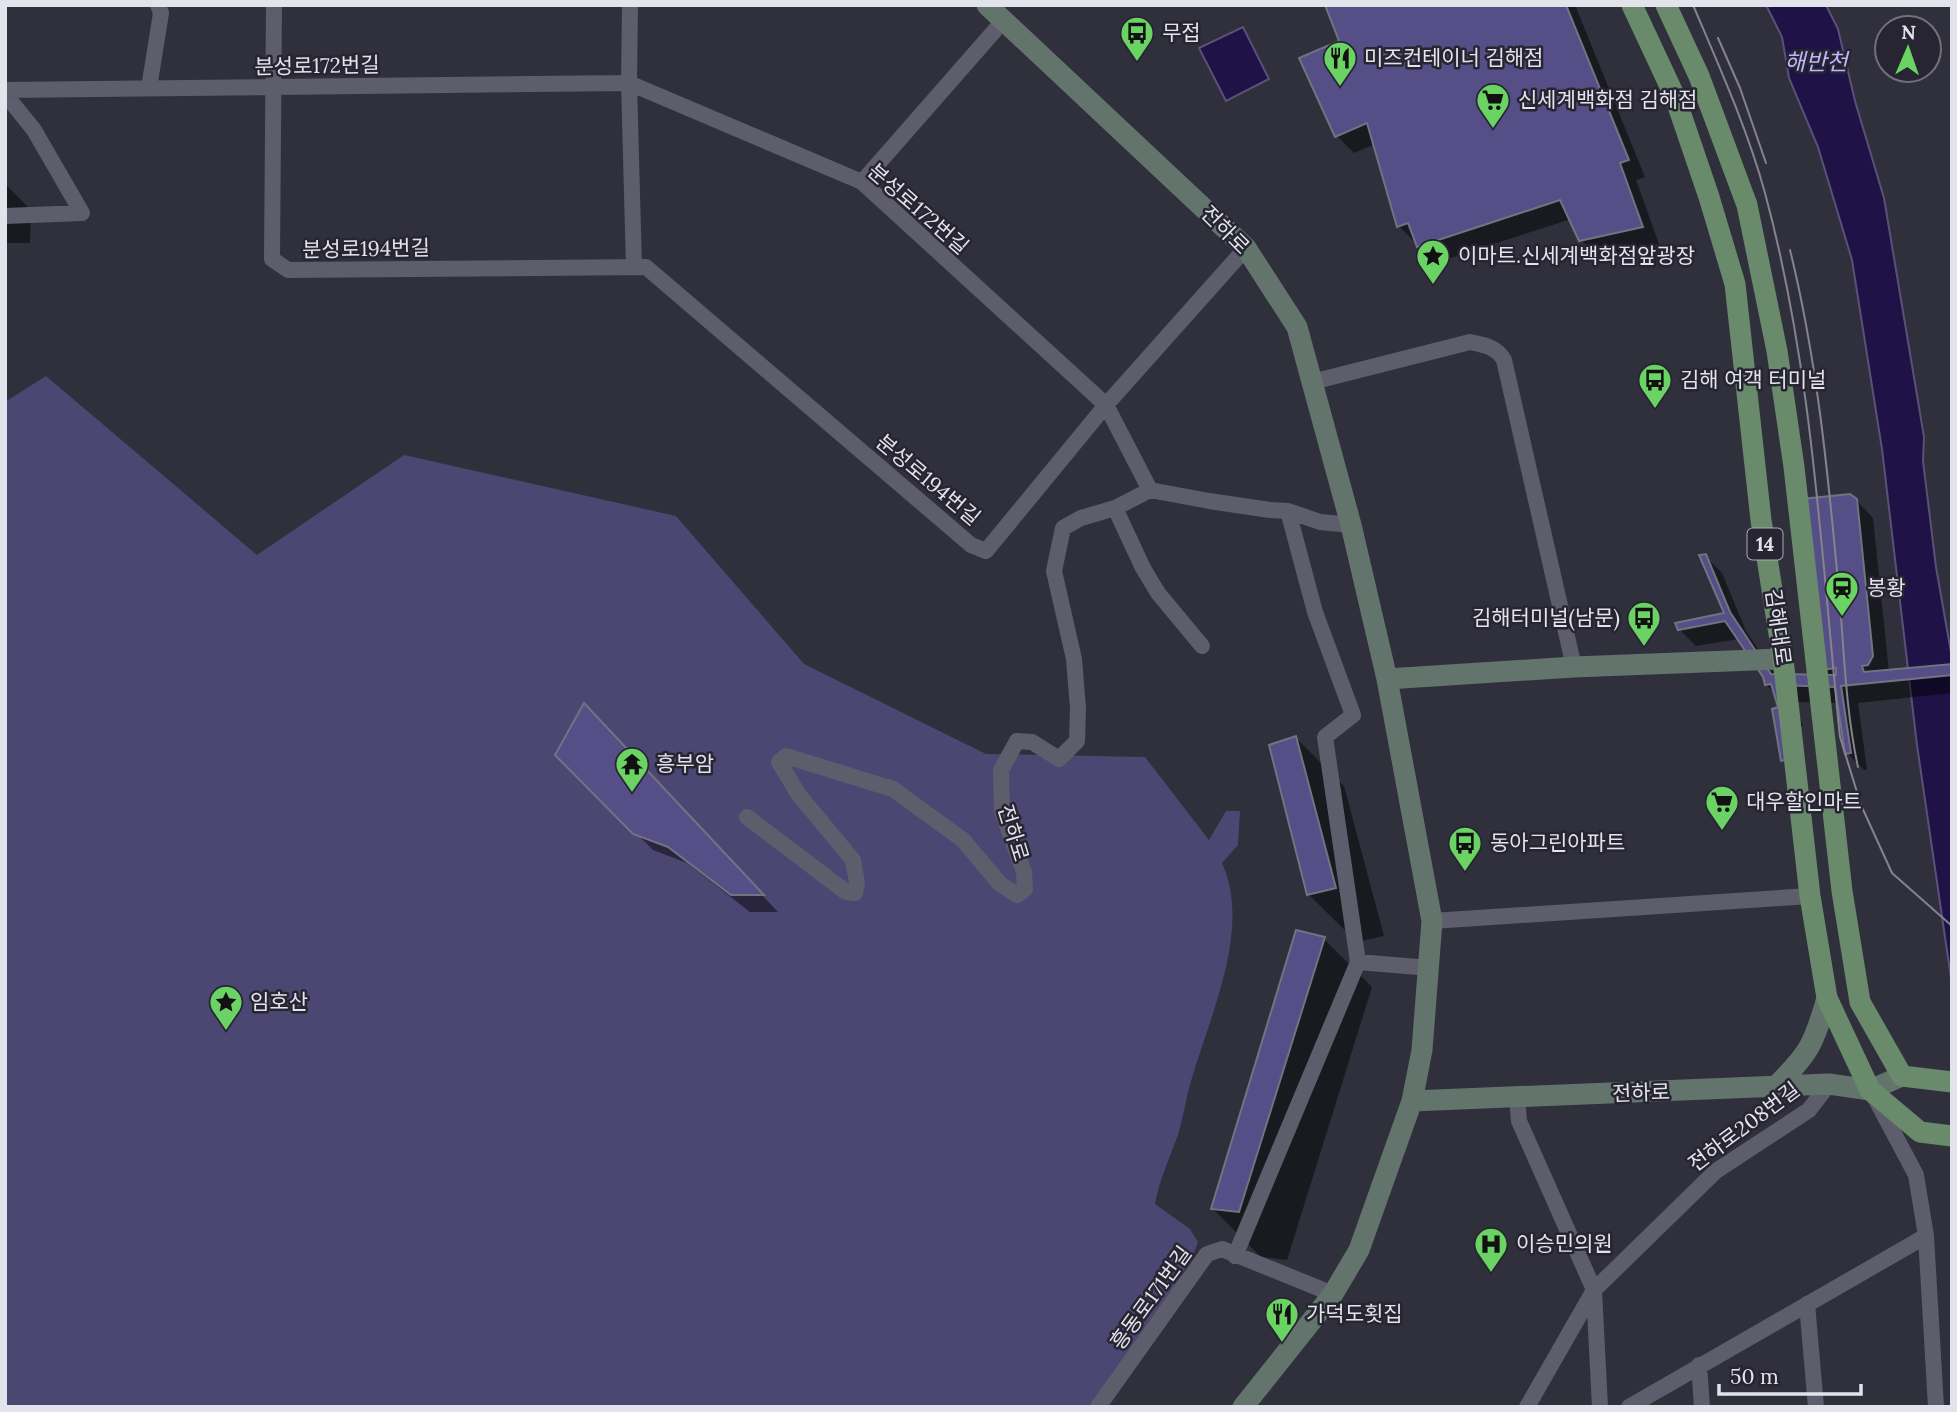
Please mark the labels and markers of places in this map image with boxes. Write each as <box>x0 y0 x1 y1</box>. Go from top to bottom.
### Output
bus stop icon: 무접 <box>1118 14 1156 63</box>
place label: 무접 <box>1162 19 1201 46</box>
restaurant icon: 미즈컨테이너 김해점 <box>1321 39 1359 88</box>
place label: 미즈컨테이너 김해점 <box>1364 44 1543 71</box>
supermarket icon: 신세계백화점 김해점 <box>1474 81 1512 130</box>
place label: 신세계백화점 김해점 <box>1518 86 1697 113</box>
place icon: 이마트.신세계백화점앞광장 <box>1414 237 1452 286</box>
place label: 이마트.신세계백화점앞광장 <box>1458 242 1695 269</box>
bus stop icon: 김해 여객 터미널 <box>1636 361 1674 410</box>
place label: 김해 여객 터미널 <box>1680 366 1826 393</box>
station icon: 봉황 <box>1823 569 1861 618</box>
place label: 봉황 <box>1867 574 1906 601</box>
bus stop icon: 김해터미널(남문) <box>1625 599 1663 648</box>
place label: 김해터미널(남문) <box>1472 604 1620 631</box>
temple icon: 흥부암 <box>613 745 651 794</box>
place label: 흥부암 <box>656 750 714 777</box>
supermarket icon: 대우할인마트 <box>1703 783 1741 832</box>
place label: 대우할인마트 <box>1746 788 1862 815</box>
bus stop icon: 동아그린아파트 <box>1446 824 1484 873</box>
place label: 동아그린아파트 <box>1490 829 1625 856</box>
place icon: 임호산 <box>207 983 245 1032</box>
place label: 임호산 <box>250 988 308 1015</box>
hospital icon: 이승민의원 <box>1472 1225 1510 1274</box>
place label: 이승민의원 <box>1516 1230 1613 1257</box>
restaurant icon: 가덕도횟집 <box>1263 1295 1301 1344</box>
place label: 가덕도횟집 <box>1306 1300 1403 1327</box>

